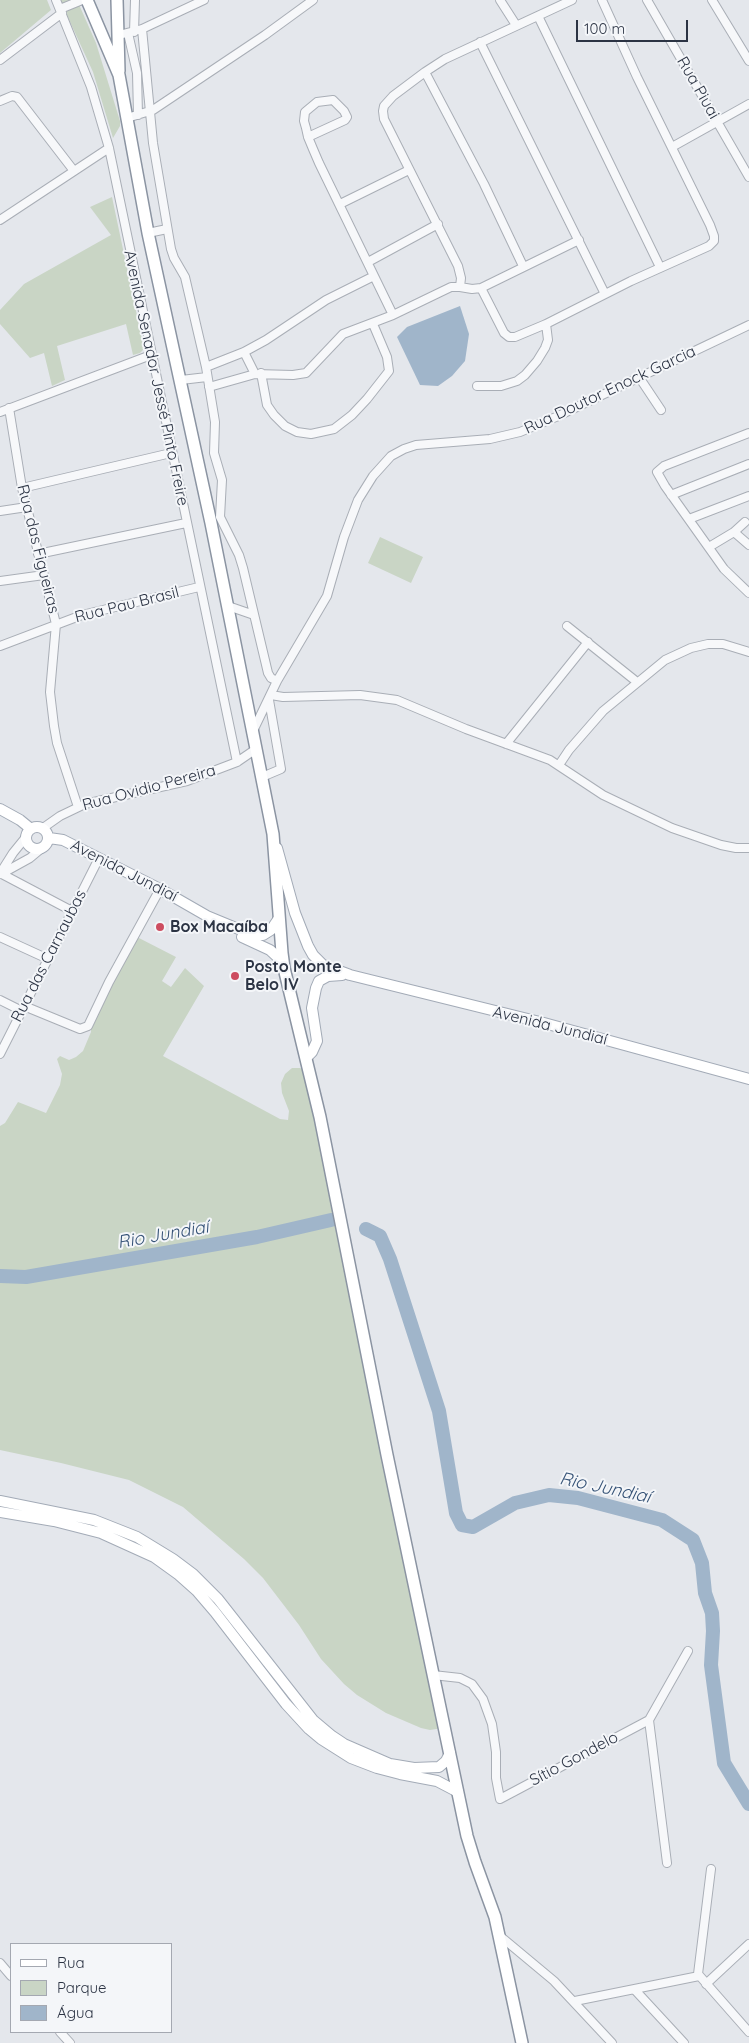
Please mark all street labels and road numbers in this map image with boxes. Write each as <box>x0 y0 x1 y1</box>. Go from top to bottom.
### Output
street label: Rua Piuai <box>672 53 724 123</box>
street label: Avenida Senador Jessé Pinto Freire <box>119 248 193 508</box>
street label: Rua Doutor Enock Garcia <box>521 342 699 438</box>
street label: Rua das Figueiras <box>13 483 63 615</box>
street label: Rua Pau Brasil <box>73 583 181 627</box>
street label: Rua Ovidio Pereira <box>80 761 218 815</box>
street label: Avenida Jundiaí <box>67 836 181 906</box>
street label: Rua das Carnaubas <box>7 887 91 1025</box>
street label: Avenida Jundiaí <box>491 1002 609 1050</box>
street label: Sítio Gondelo <box>527 1728 621 1790</box>

